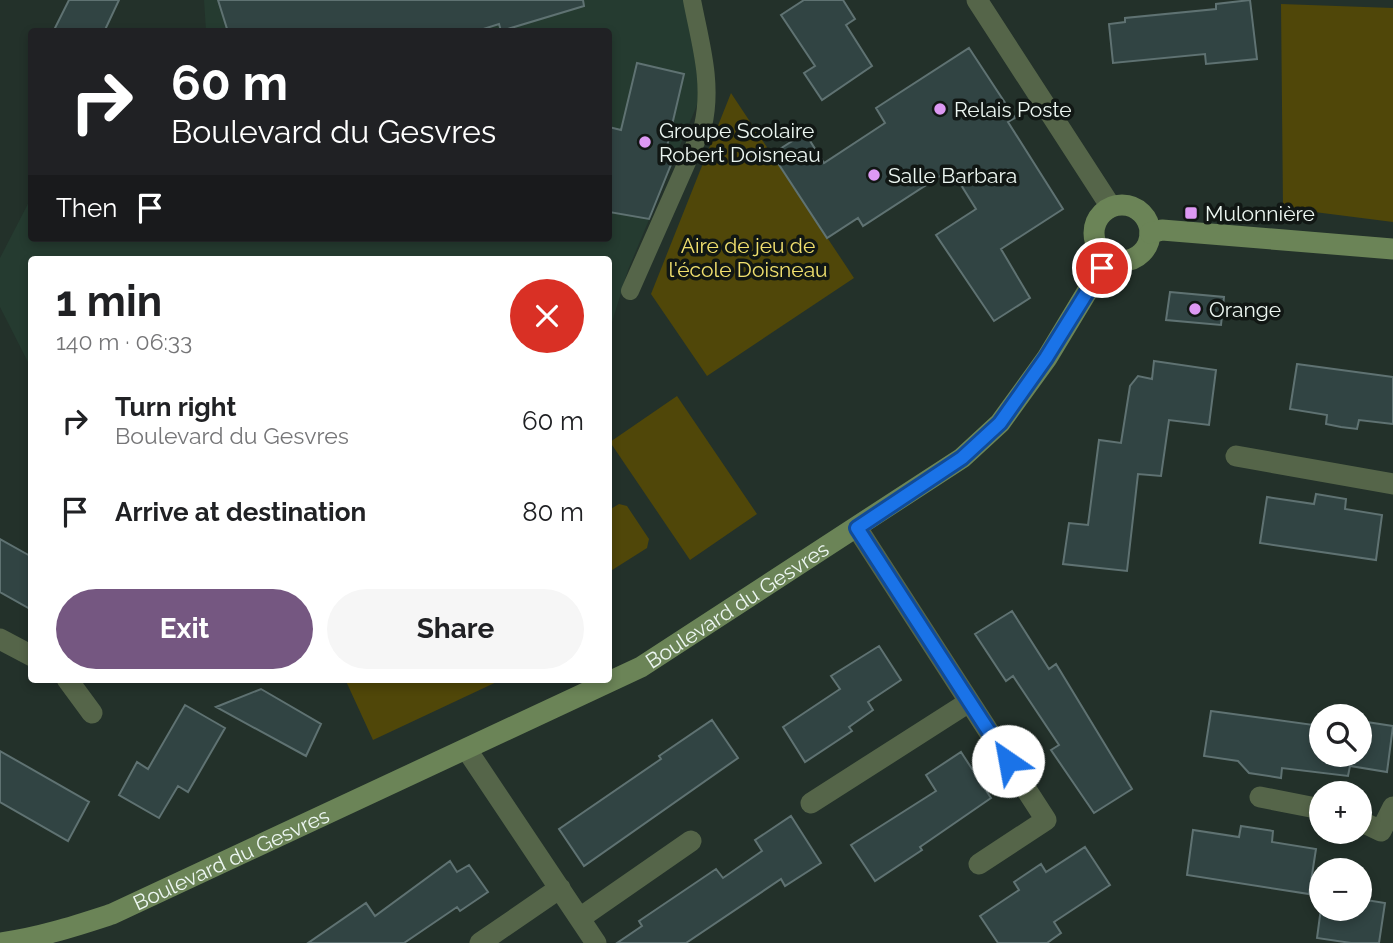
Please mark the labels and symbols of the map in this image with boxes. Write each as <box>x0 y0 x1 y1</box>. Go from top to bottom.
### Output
place label: Relais Poste <box>954 97 1072 122</box>
marker: Relais Poste <box>932 101 948 117</box>
place label: Groupe Scolaire Robert Doisneau <box>659 118 821 167</box>
marker: Groupe Scolaire Robert Doisneau <box>637 134 653 150</box>
place label: Salle Barbara <box>888 163 1017 188</box>
marker: Salle Barbara <box>866 167 882 183</box>
place label: Mulonnière <box>1205 201 1315 226</box>
marker: Mulonnière <box>1183 205 1199 221</box>
park label: Aire de jeu de l'école Doisneau <box>668 233 828 282</box>
pin <box>1072 238 1132 298</box>
place label: Orange <box>1209 297 1281 322</box>
marker: Orange <box>1187 301 1203 317</box>
street label: Boulevard du Gesvres <box>640 536 833 673</box>
position arrow <box>971 724 1045 798</box>
street label: Boulevard du Gesvres <box>129 802 333 915</box>

